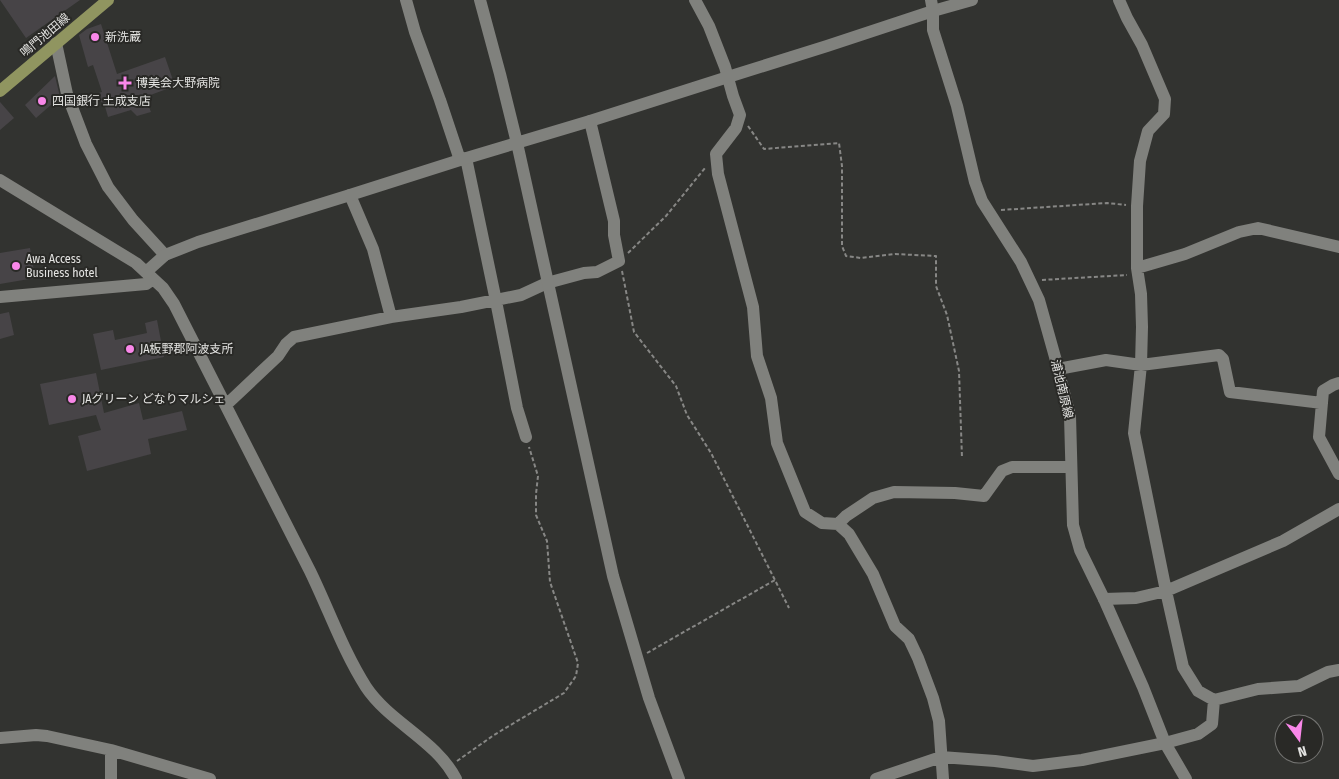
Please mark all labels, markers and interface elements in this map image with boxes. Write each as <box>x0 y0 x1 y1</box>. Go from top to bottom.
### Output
street label: 鳴門池田線 <box>18 10 72 60</box>
place label: 新洗蔵 <box>105 30 141 44</box>
marker: 新洗蔵 <box>89 31 101 43</box>
marker: 博美会大野病院 <box>118 76 132 90</box>
place label: 博美会大野病院 <box>136 76 220 90</box>
place label: 四国銀行 土成支店 <box>52 94 151 108</box>
marker: 四国銀行 土成支店 <box>36 95 48 107</box>
place label: Awa Access Business hotel <box>26 252 98 280</box>
marker: Awa Access Business hotel <box>10 260 22 272</box>
place label: JA板野郡阿波支所 <box>140 342 234 356</box>
marker: JA板野郡阿波支所 <box>124 343 136 355</box>
street label: 浦池南原線 <box>1048 358 1076 420</box>
place label: JAグリーン どなりマルシェ <box>82 392 226 406</box>
marker: JAグリーン どなりマルシェ <box>66 393 78 405</box>
north arrow <box>1274 714 1324 764</box>
text: N <box>1296 742 1308 760</box>

